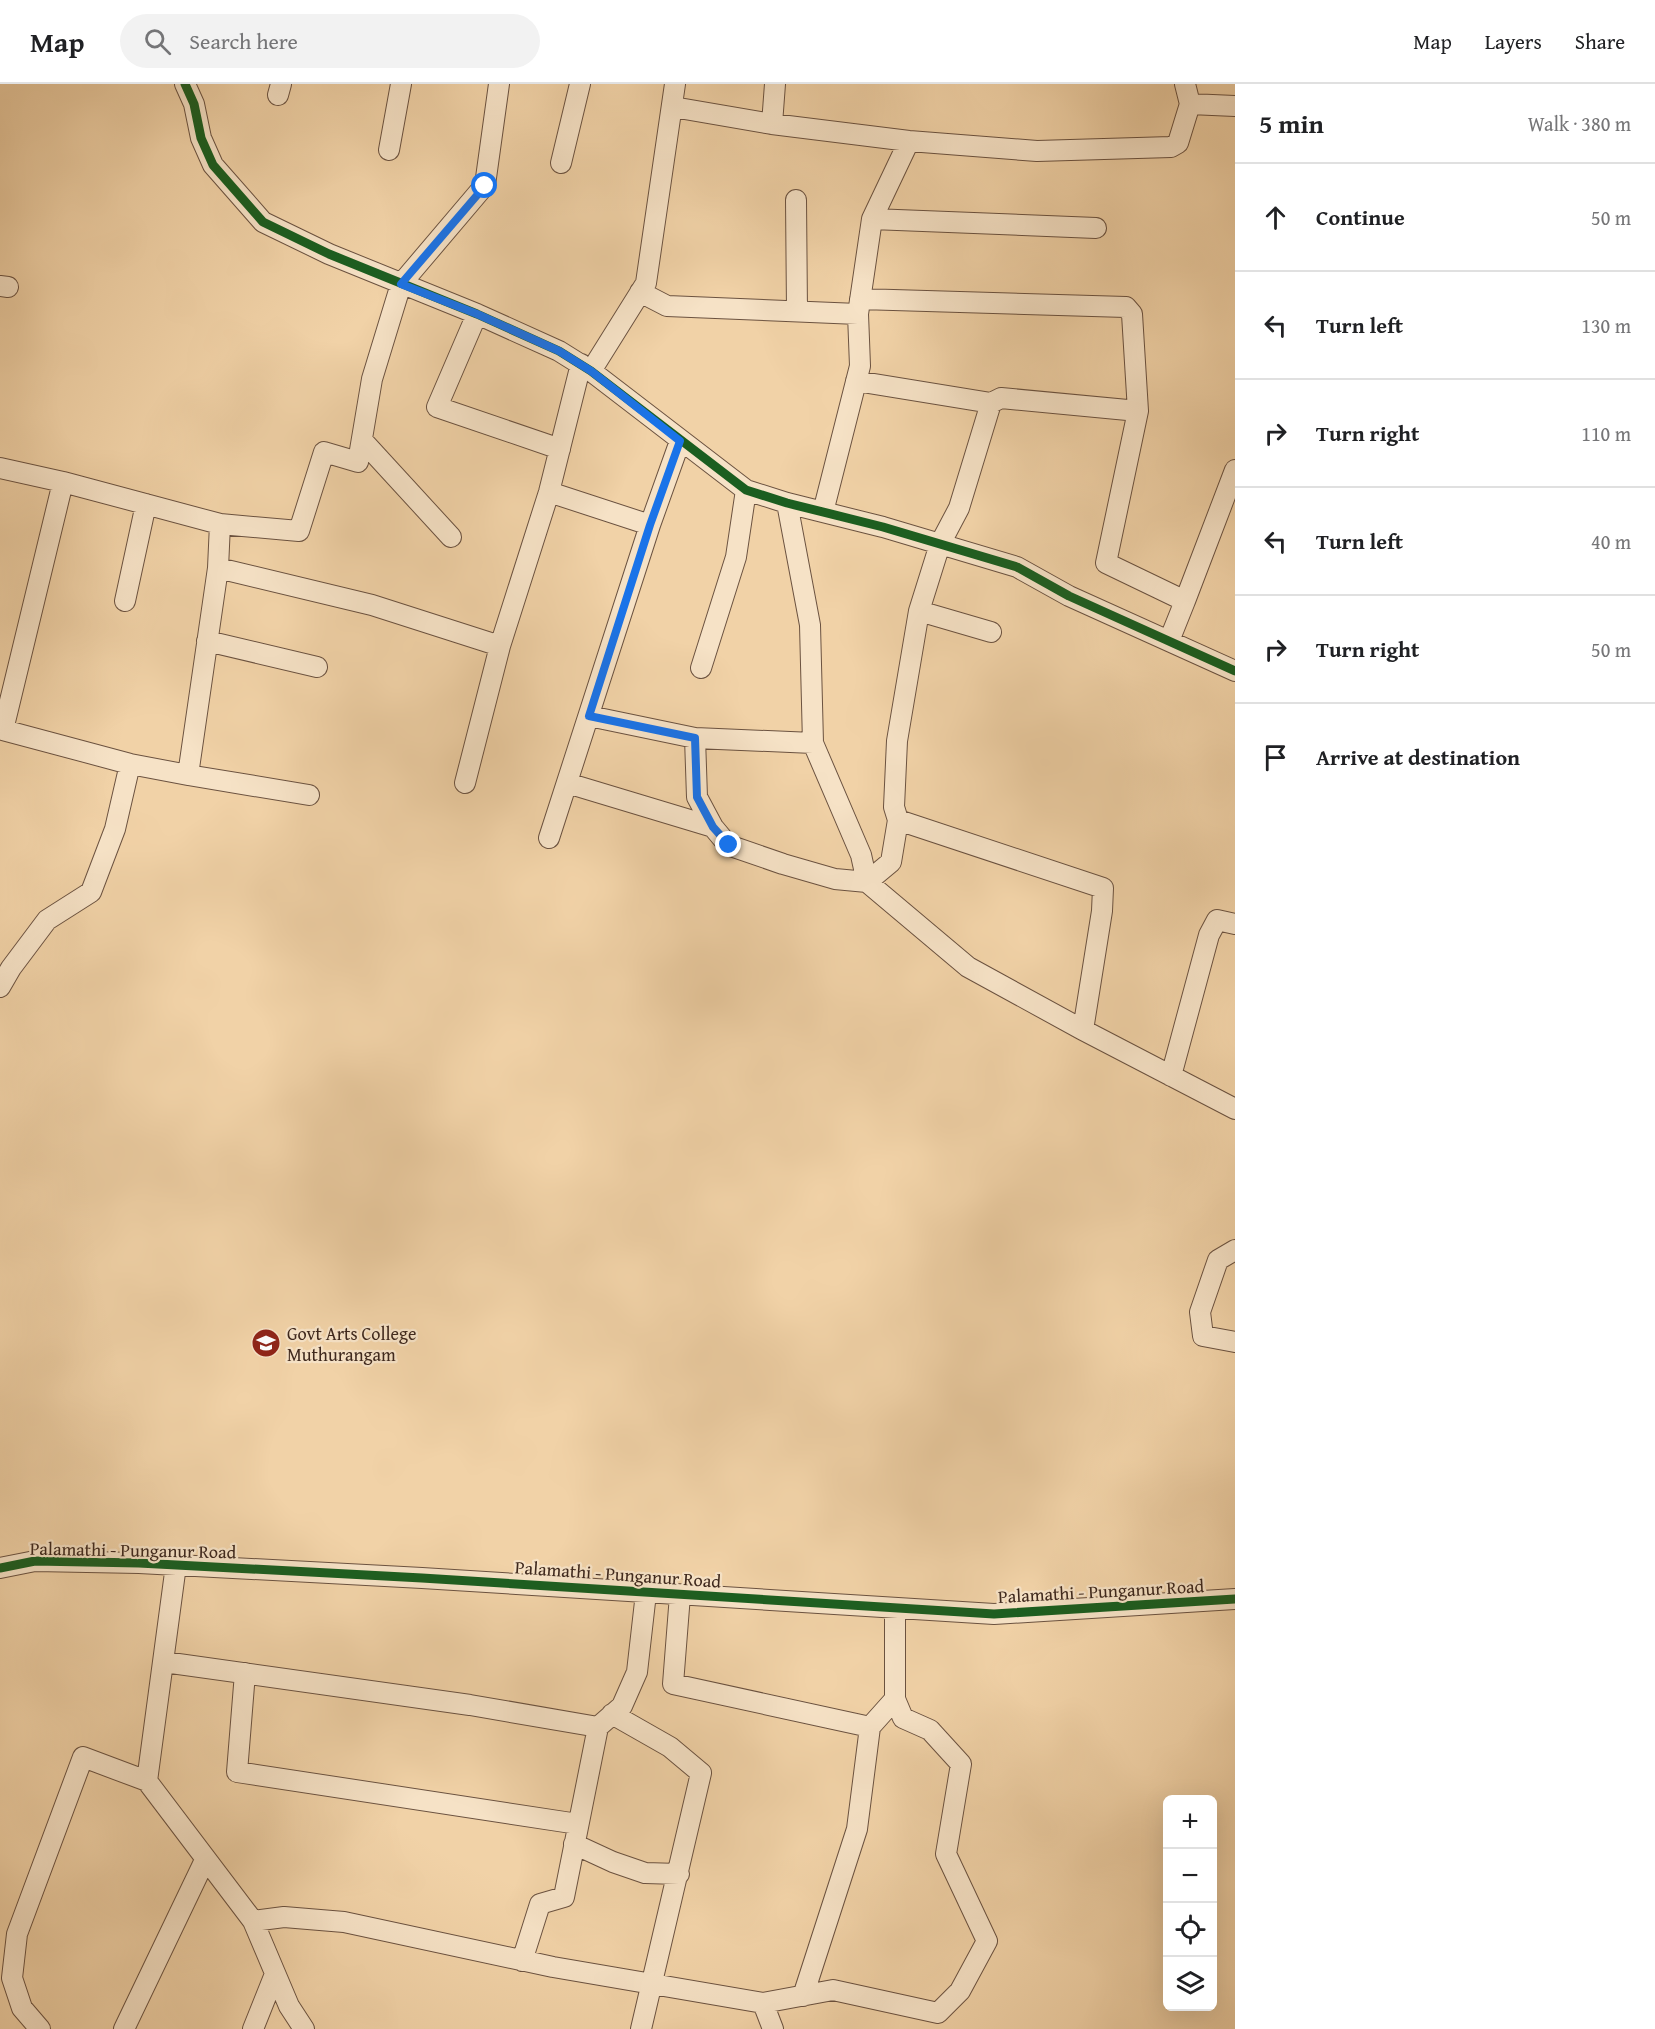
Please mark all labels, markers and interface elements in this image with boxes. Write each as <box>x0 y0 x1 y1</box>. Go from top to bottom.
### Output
search box <box>120 14 540 68</box>
text: Map <box>30 21 84 62</box>
icon: search <box>141 25 174 58</box>
text: Search here <box>189 25 298 57</box>
text: Map <box>1413 26 1452 57</box>
text: Layers <box>1485 26 1542 57</box>
text: Share <box>1575 26 1625 57</box>
text: 5 min <box>1259 104 1324 143</box>
text: Walk · 380 m <box>1528 109 1631 138</box>
route start <box>471 172 497 198</box>
icon: ahead <box>1259 201 1292 234</box>
text: Continue <box>1316 201 1405 233</box>
text: 50 m <box>1591 203 1631 232</box>
icon: left <box>1259 309 1292 342</box>
text: Turn left <box>1316 309 1403 341</box>
text: 130 m <box>1581 311 1631 340</box>
icon: right <box>1259 417 1292 450</box>
text: Turn right <box>1316 417 1419 449</box>
text: 110 m <box>1581 419 1631 448</box>
icon: left <box>1259 525 1292 558</box>
text: Turn left <box>1316 525 1403 557</box>
text: 40 m <box>1591 527 1631 556</box>
icon: right <box>1259 633 1292 666</box>
text: Turn right <box>1316 633 1419 665</box>
text: 50 m <box>1591 635 1631 664</box>
icon: arrive <box>1259 741 1292 774</box>
text: Arrive at destination <box>1316 741 1520 773</box>
route end <box>715 831 741 857</box>
place label: Govt Arts College Muthurangam <box>287 1320 416 1368</box>
school or university icon: Govt Arts College Muthurangam <box>250 1327 282 1359</box>
street label: Palamathi - Punganur Road <box>30 1535 237 1565</box>
street label: Palamathi - Punganur Road <box>514 1553 722 1595</box>
street label: Palamathi - Punganur Road <box>997 1572 1205 1610</box>
map controls <box>1163 1795 1217 2011</box>
button: + <box>1163 1795 1217 1849</box>
button: − <box>1163 1849 1217 1903</box>
button: locate <box>1163 1903 1217 1957</box>
button: layers <box>1163 1957 1217 2011</box>

